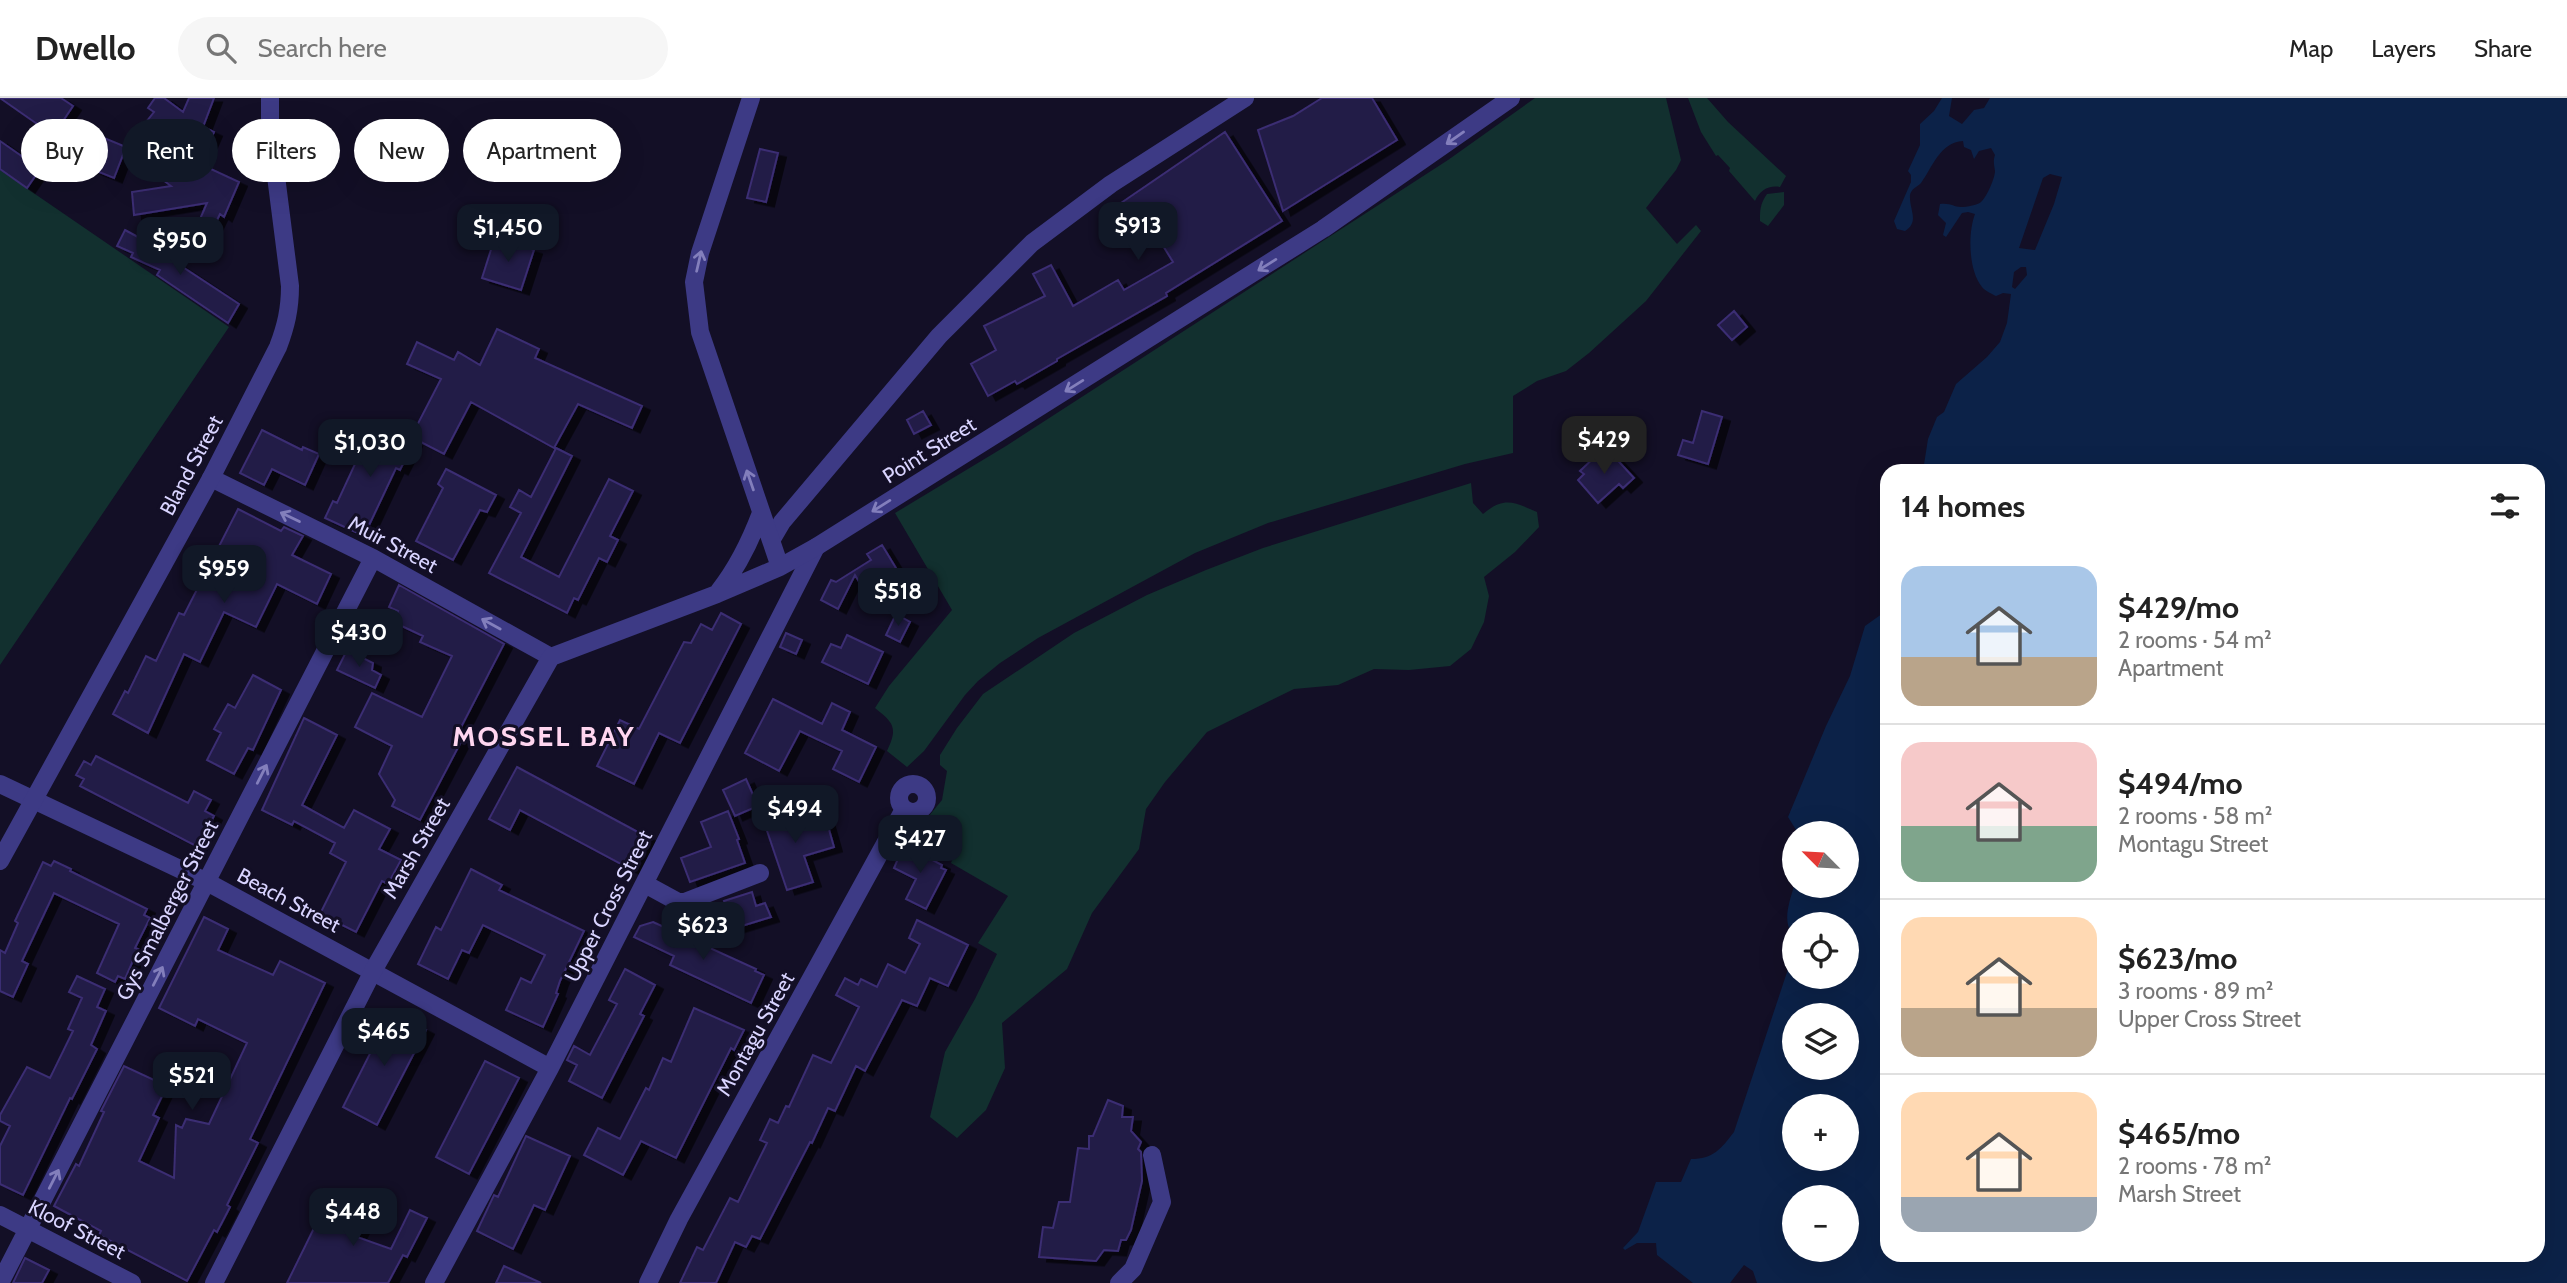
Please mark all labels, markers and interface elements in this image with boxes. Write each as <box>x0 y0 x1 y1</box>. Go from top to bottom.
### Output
search box <box>178 17 668 80</box>
text: Dwello <box>35 28 136 68</box>
icon: search <box>202 29 240 67</box>
text: Search here <box>258 32 387 64</box>
text: Map <box>2289 34 2333 63</box>
text: Layers <box>2371 34 2436 63</box>
text: Share <box>2474 34 2532 63</box>
chip: Buy <box>21 119 108 182</box>
chip: Rent <box>122 119 218 182</box>
chip: Filters <box>232 119 340 182</box>
chip: New <box>354 119 449 182</box>
chip: Apartment <box>463 119 621 182</box>
one-way arrow <box>1446 130 1465 145</box>
pin: $913 <box>1097 202 1179 262</box>
pin: $1,450 <box>451 204 565 264</box>
text: $913 <box>1114 211 1162 239</box>
text: $1,450 <box>473 213 543 241</box>
pin: $950 <box>139 218 221 277</box>
text: $950 <box>153 226 207 254</box>
one-way arrow <box>692 250 706 273</box>
one-way arrow <box>1257 258 1277 272</box>
one-way arrow <box>1065 380 1085 394</box>
street label: Bland Street <box>154 411 228 519</box>
street label: Point Street <box>878 412 980 488</box>
pin: $429 <box>1563 416 1645 476</box>
pin: $1,030 <box>313 420 427 479</box>
text: $429 <box>1578 425 1630 453</box>
text: $1,030 <box>334 428 406 456</box>
one-way arrow <box>742 469 755 491</box>
icon: filters <box>2486 487 2524 525</box>
text: 14 homes <box>1901 488 2025 525</box>
one-way arrow <box>871 500 891 514</box>
one-way arrow <box>280 510 301 524</box>
street label: Muir Street <box>344 510 442 578</box>
pin: $959 <box>183 546 265 605</box>
text: $959 <box>198 554 250 582</box>
pin: $518 <box>857 568 939 628</box>
text: $518 <box>874 577 922 605</box>
text: $429/mo <box>2118 589 2239 626</box>
icon: home <box>1957 594 2041 678</box>
pin: $430 <box>318 610 400 669</box>
one-way arrow <box>482 616 502 630</box>
text: $430 <box>331 618 387 646</box>
text: 2 rooms · 54 m² <box>2118 626 2272 654</box>
text: Apartment <box>2118 654 2223 682</box>
district label: MOSSEL BAY <box>452 719 636 753</box>
one-way arrow <box>255 764 269 785</box>
text: $494/mo <box>2118 765 2243 802</box>
icon: home <box>1957 770 2041 854</box>
pin: $494 <box>754 786 836 845</box>
street label: Marsh Street <box>377 793 455 903</box>
text: $494 <box>768 794 822 822</box>
text: 2 rooms · 58 m² <box>2118 802 2272 830</box>
street label: Gys Smalberger Street <box>111 816 223 1004</box>
pin: $427 <box>879 816 961 875</box>
north arrow <box>1782 821 1858 898</box>
map controls <box>1782 821 1859 1262</box>
text: $427 <box>894 824 946 852</box>
street label: Upper Cross Street <box>559 826 657 986</box>
text: Montagu Street <box>2118 830 2268 858</box>
street label: Beach Street <box>233 862 345 938</box>
pin: $623 <box>662 902 744 962</box>
text: $623 <box>678 911 728 939</box>
button: locate <box>1782 912 1859 989</box>
text: $623/mo <box>2118 940 2237 977</box>
icon: home <box>1957 945 2041 1029</box>
one-way arrow <box>152 967 166 987</box>
street label: Montagu Street <box>711 968 799 1100</box>
text: 3 rooms · 89 m² <box>2118 977 2273 1005</box>
button: layers <box>1782 1003 1859 1080</box>
text: Upper Cross Street <box>2118 1005 2301 1033</box>
pin: $465 <box>343 1009 425 1068</box>
text: $465 <box>358 1017 410 1045</box>
pin: $521 <box>151 1052 233 1112</box>
text: $521 <box>169 1061 215 1089</box>
button: + <box>1782 1094 1859 1171</box>
text: $465/mo <box>2118 1115 2240 1152</box>
icon: home <box>1957 1120 2041 1204</box>
text: 2 rooms · 78 m² <box>2118 1152 2272 1180</box>
one-way arrow <box>48 1169 62 1190</box>
text: Marsh Street <box>2118 1180 2241 1208</box>
button: − <box>1782 1185 1859 1262</box>
pin: $448 <box>312 1188 394 1248</box>
street label: Kloof Street <box>24 1194 130 1264</box>
text: $448 <box>325 1197 381 1225</box>

